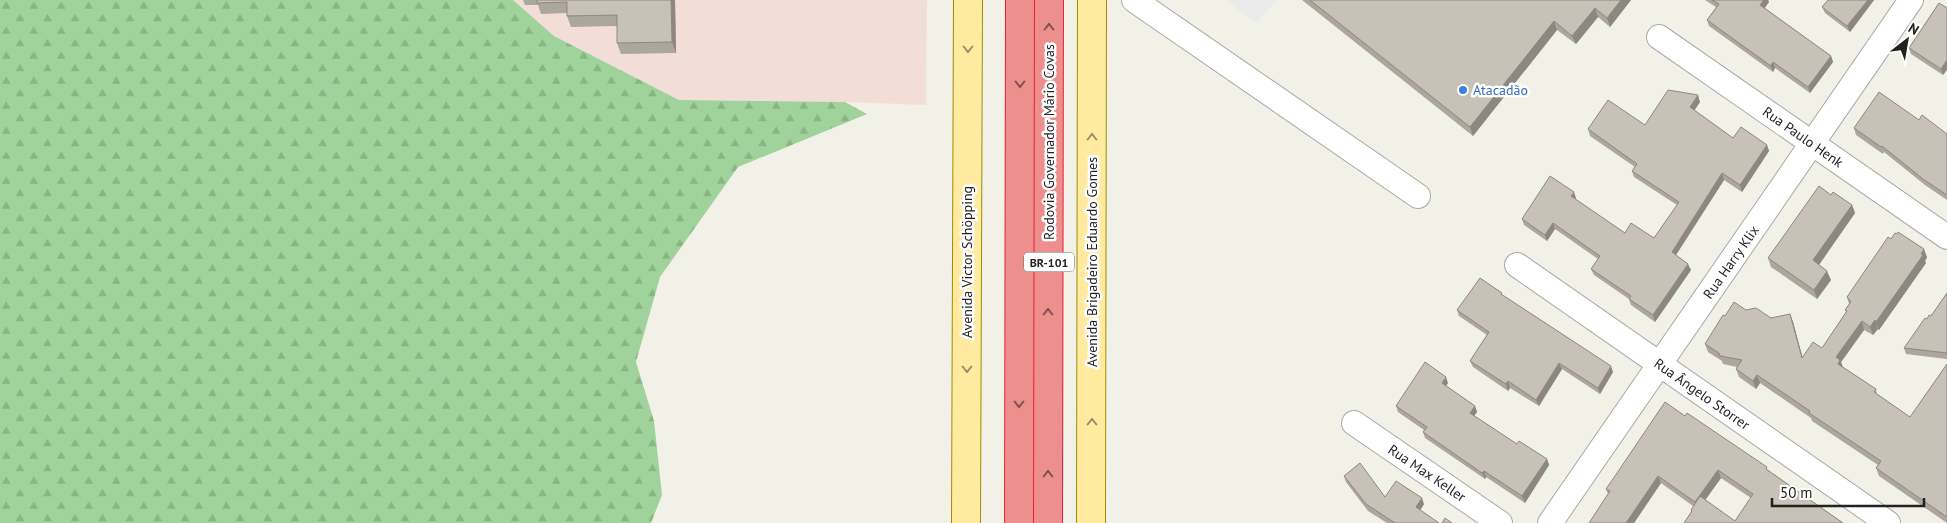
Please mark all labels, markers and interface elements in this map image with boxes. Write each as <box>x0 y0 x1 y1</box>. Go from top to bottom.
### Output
north arrow <box>1882 15 1932 65</box>
text: N <box>1905 19 1922 39</box>
one-way arrow <box>1044 23 1054 30</box>
street label: Rodovia Governador Mário Covas <box>1040 44 1058 240</box>
one-way arrow <box>963 45 973 53</box>
one-way arrow <box>1015 80 1025 88</box>
place label: Atacadão <box>1473 81 1528 99</box>
marker: Atacadão <box>1457 84 1469 96</box>
street label: Rua Paulo Henk <box>1759 103 1847 172</box>
one-way arrow <box>1087 133 1097 140</box>
street label: Avenida Brigadeiro Eduardo Gomes <box>1083 157 1101 367</box>
street label: Avenida Victor Schöpping <box>958 186 976 338</box>
street label: Rua Harry Klix <box>1699 222 1763 302</box>
road number: BR-101 <box>1024 252 1074 272</box>
one-way arrow <box>1043 308 1053 316</box>
street label: Rua Ângelo Storrer <box>1651 354 1754 434</box>
one-way arrow <box>962 365 972 373</box>
one-way arrow <box>1014 400 1024 408</box>
one-way arrow <box>1087 418 1097 426</box>
street label: Rua Max Keller <box>1385 440 1470 506</box>
one-way arrow <box>1043 470 1053 478</box>
scale bar <box>1772 476 1924 508</box>
text: 50 m <box>1780 483 1813 502</box>

